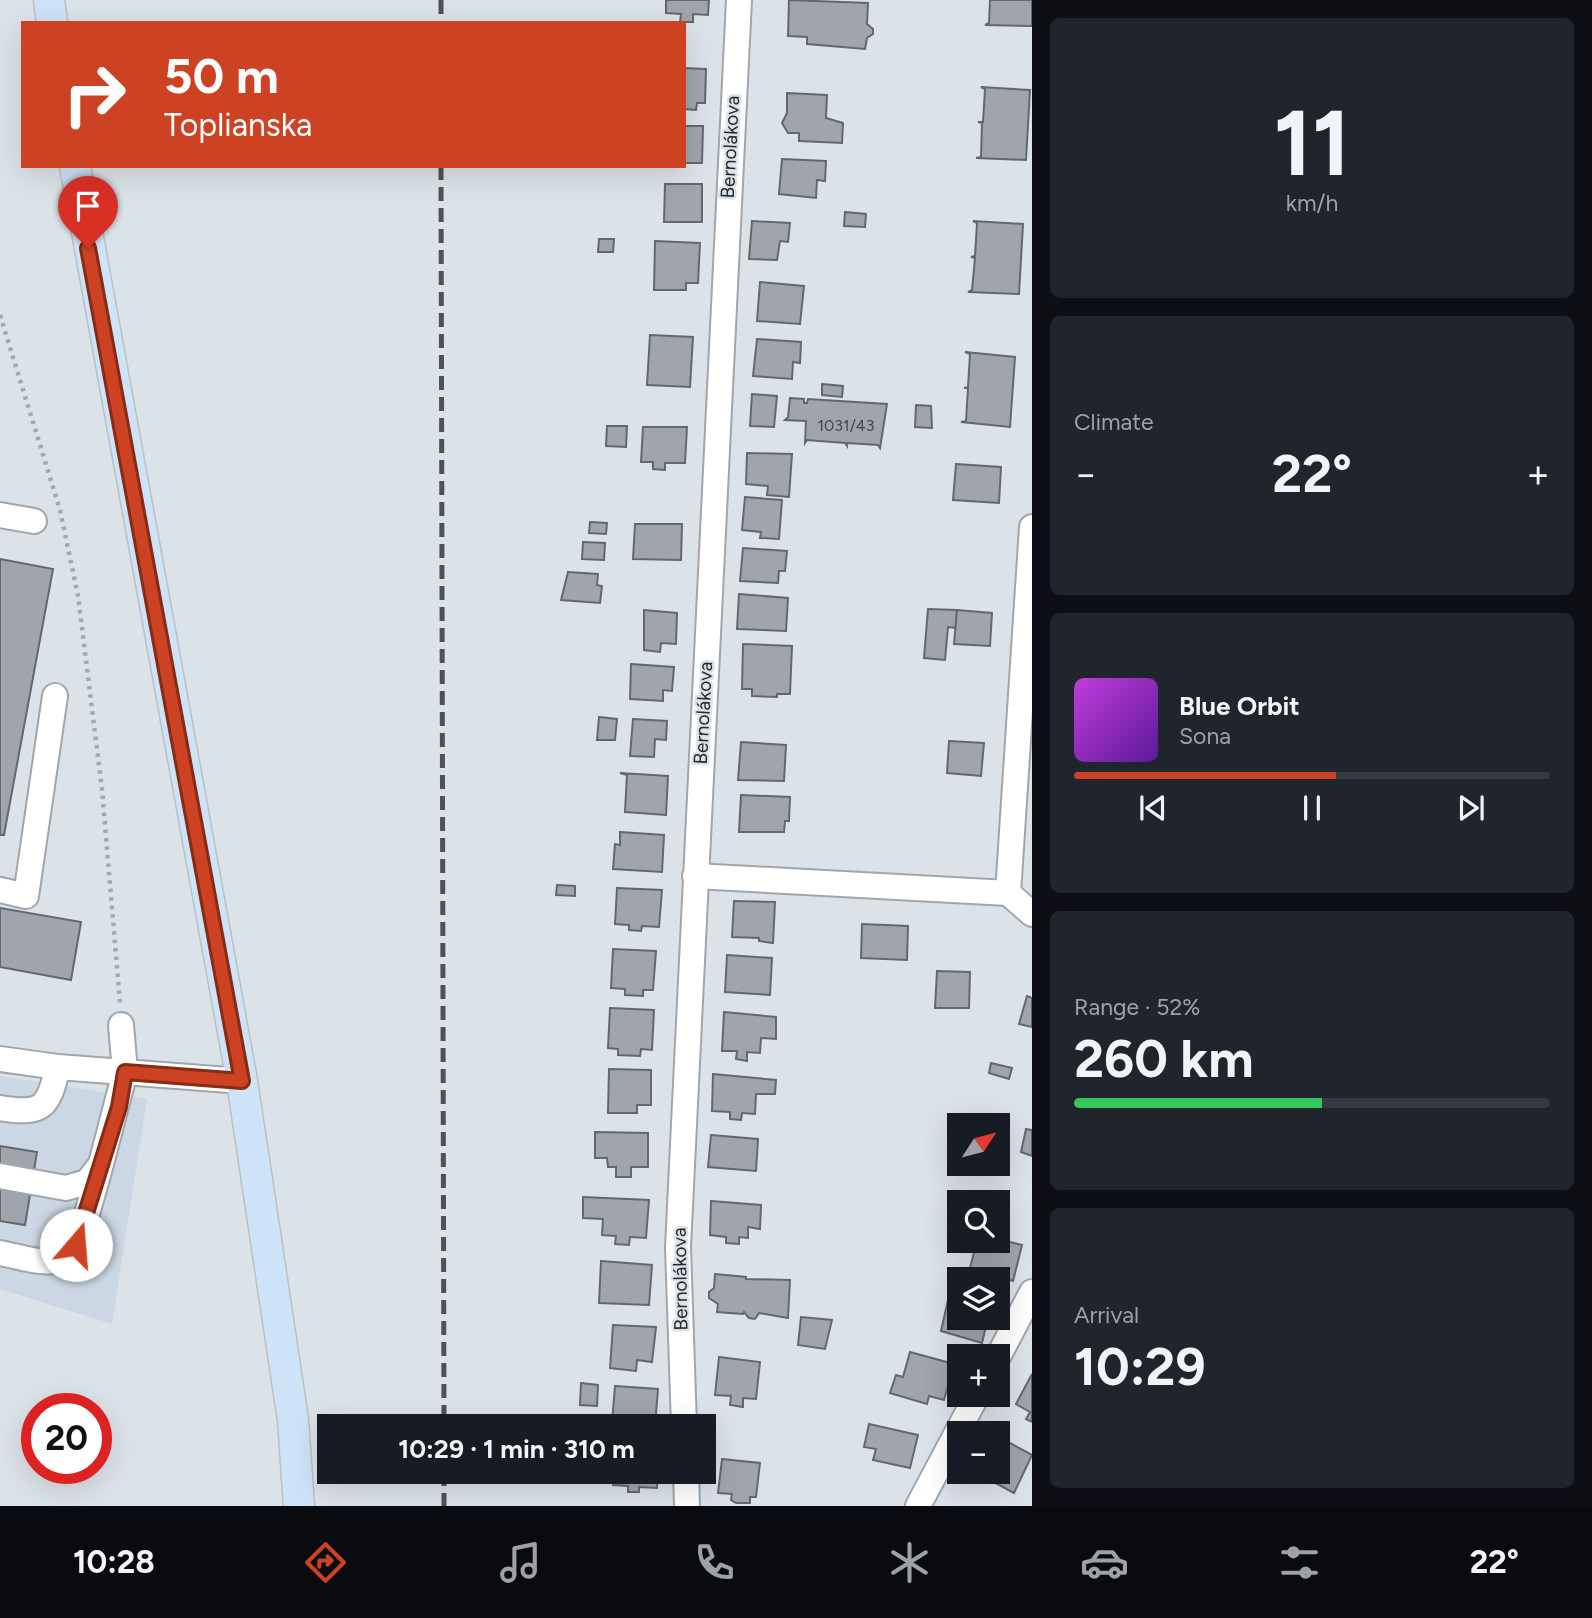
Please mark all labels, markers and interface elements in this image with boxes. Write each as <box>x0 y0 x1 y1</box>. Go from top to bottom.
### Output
text: 50 m <box>164 46 279 105</box>
icon: right <box>49 49 140 140</box>
text: 11 <box>1274 89 1350 198</box>
street label: Bernolákova <box>716 95 744 199</box>
text: Toplianska <box>164 106 312 144</box>
pin <box>58 176 118 248</box>
icon: arrive <box>69 187 107 225</box>
text: km/h <box>1286 189 1338 217</box>
text: Climate <box>1074 408 1153 436</box>
house number: 1031/43 <box>817 416 875 435</box>
text: 22° <box>1272 443 1352 505</box>
text: − <box>1074 451 1098 497</box>
text: + <box>1526 451 1550 497</box>
street label: Bernolákova <box>689 661 717 765</box>
text: Blue Orbit <box>1179 690 1300 722</box>
text: Sona <box>1179 722 1231 750</box>
icon: previous <box>1134 789 1172 827</box>
icon: pause <box>1293 789 1331 827</box>
icon: next <box>1452 789 1490 827</box>
text: Range · 52% <box>1074 993 1200 1021</box>
text: 260 km <box>1074 1028 1254 1090</box>
north arrow <box>947 1113 1010 1176</box>
map controls <box>947 1113 1010 1484</box>
button: search <box>947 1190 1010 1253</box>
position arrow <box>39 1208 113 1282</box>
street label: Bernolákova <box>668 1227 692 1331</box>
button: layers <box>947 1267 1010 1330</box>
text: Arrival <box>1074 1301 1139 1329</box>
text: 10:29 <box>1074 1336 1206 1398</box>
button: + <box>947 1344 1010 1407</box>
speed limit sign: 20 <box>21 1393 112 1484</box>
button: − <box>947 1421 1010 1484</box>
text: 10:29 · 1 min · 310 m <box>398 1433 635 1465</box>
icon: directions <box>301 1538 350 1587</box>
icon: music <box>496 1538 545 1587</box>
icon: phone <box>690 1538 739 1587</box>
icon: climate <box>885 1538 934 1587</box>
icon: car <box>1080 1538 1129 1587</box>
icon: filters <box>1275 1538 1324 1587</box>
text: 10:28 <box>73 1543 155 1581</box>
text: 22° <box>1470 1543 1519 1581</box>

